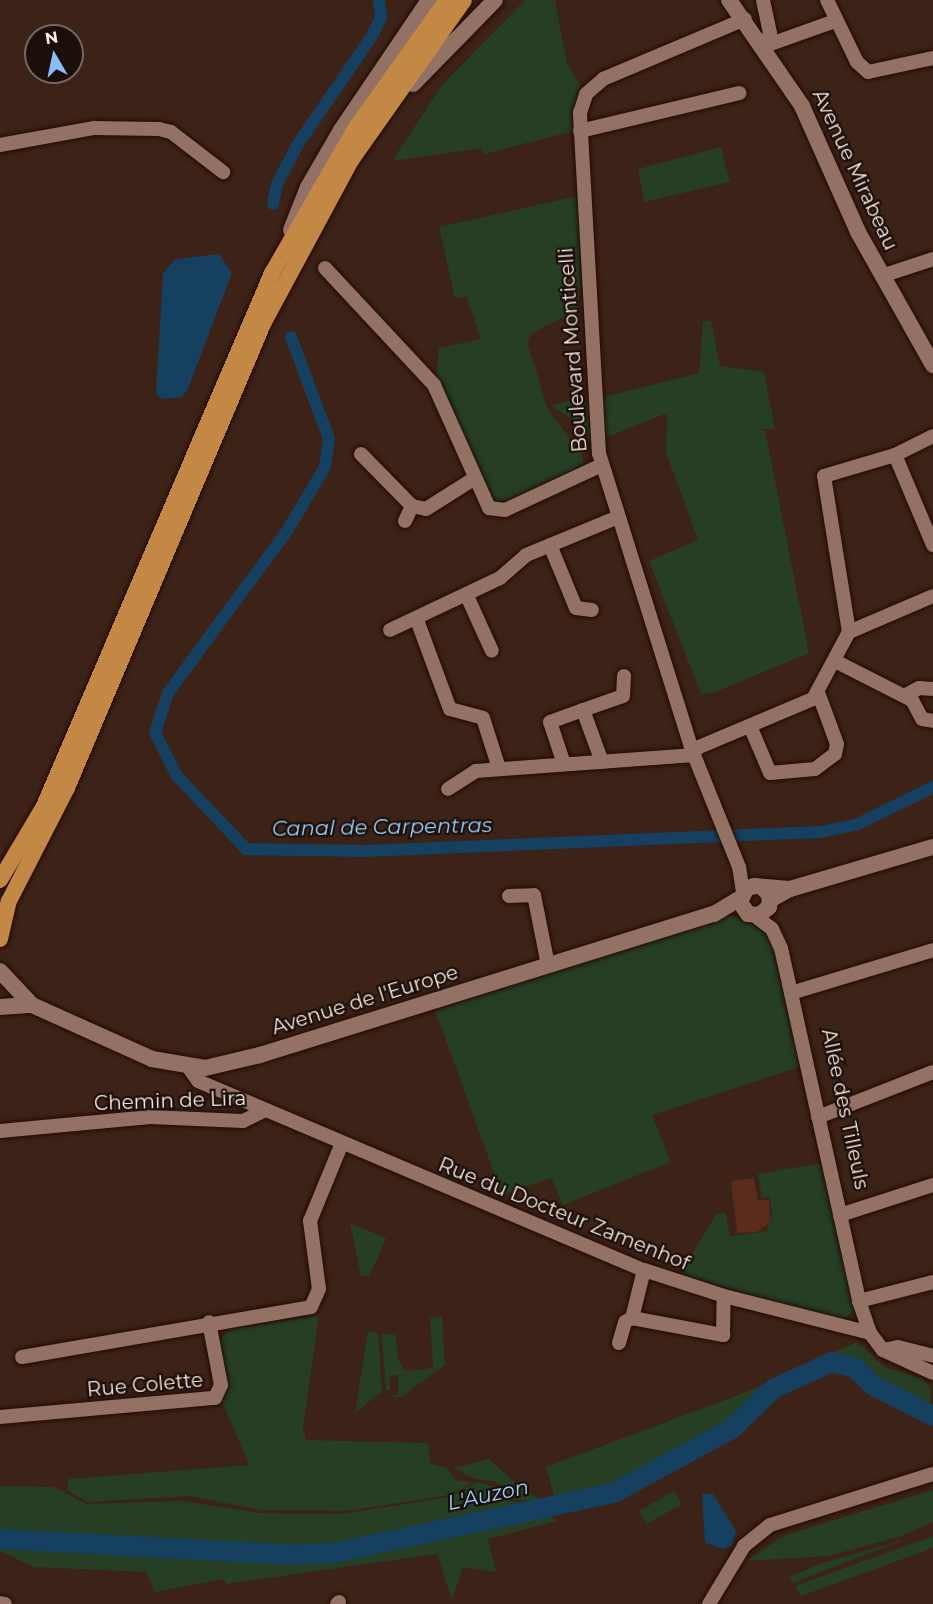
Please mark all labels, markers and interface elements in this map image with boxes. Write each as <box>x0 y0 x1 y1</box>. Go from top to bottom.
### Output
north arrow <box>24 24 84 84</box>
text: N <box>44 27 59 48</box>
street label: Avenue Mirabeau <box>807 86 903 254</box>
street label: Boulevard Monticelli <box>554 247 592 453</box>
water label: Canal de Carpentras <box>272 812 492 842</box>
street label: Avenue de l'Europe <box>269 960 461 1040</box>
street label: Allée des Tilleuls <box>816 1027 874 1191</box>
street label: Chemin de Lira <box>94 1086 246 1116</box>
street label: Rue du Docteur Zamenhof <box>435 1153 693 1275</box>
street label: Rue Colette <box>86 1368 204 1402</box>
water label: L'Auzon <box>445 1474 531 1516</box>

